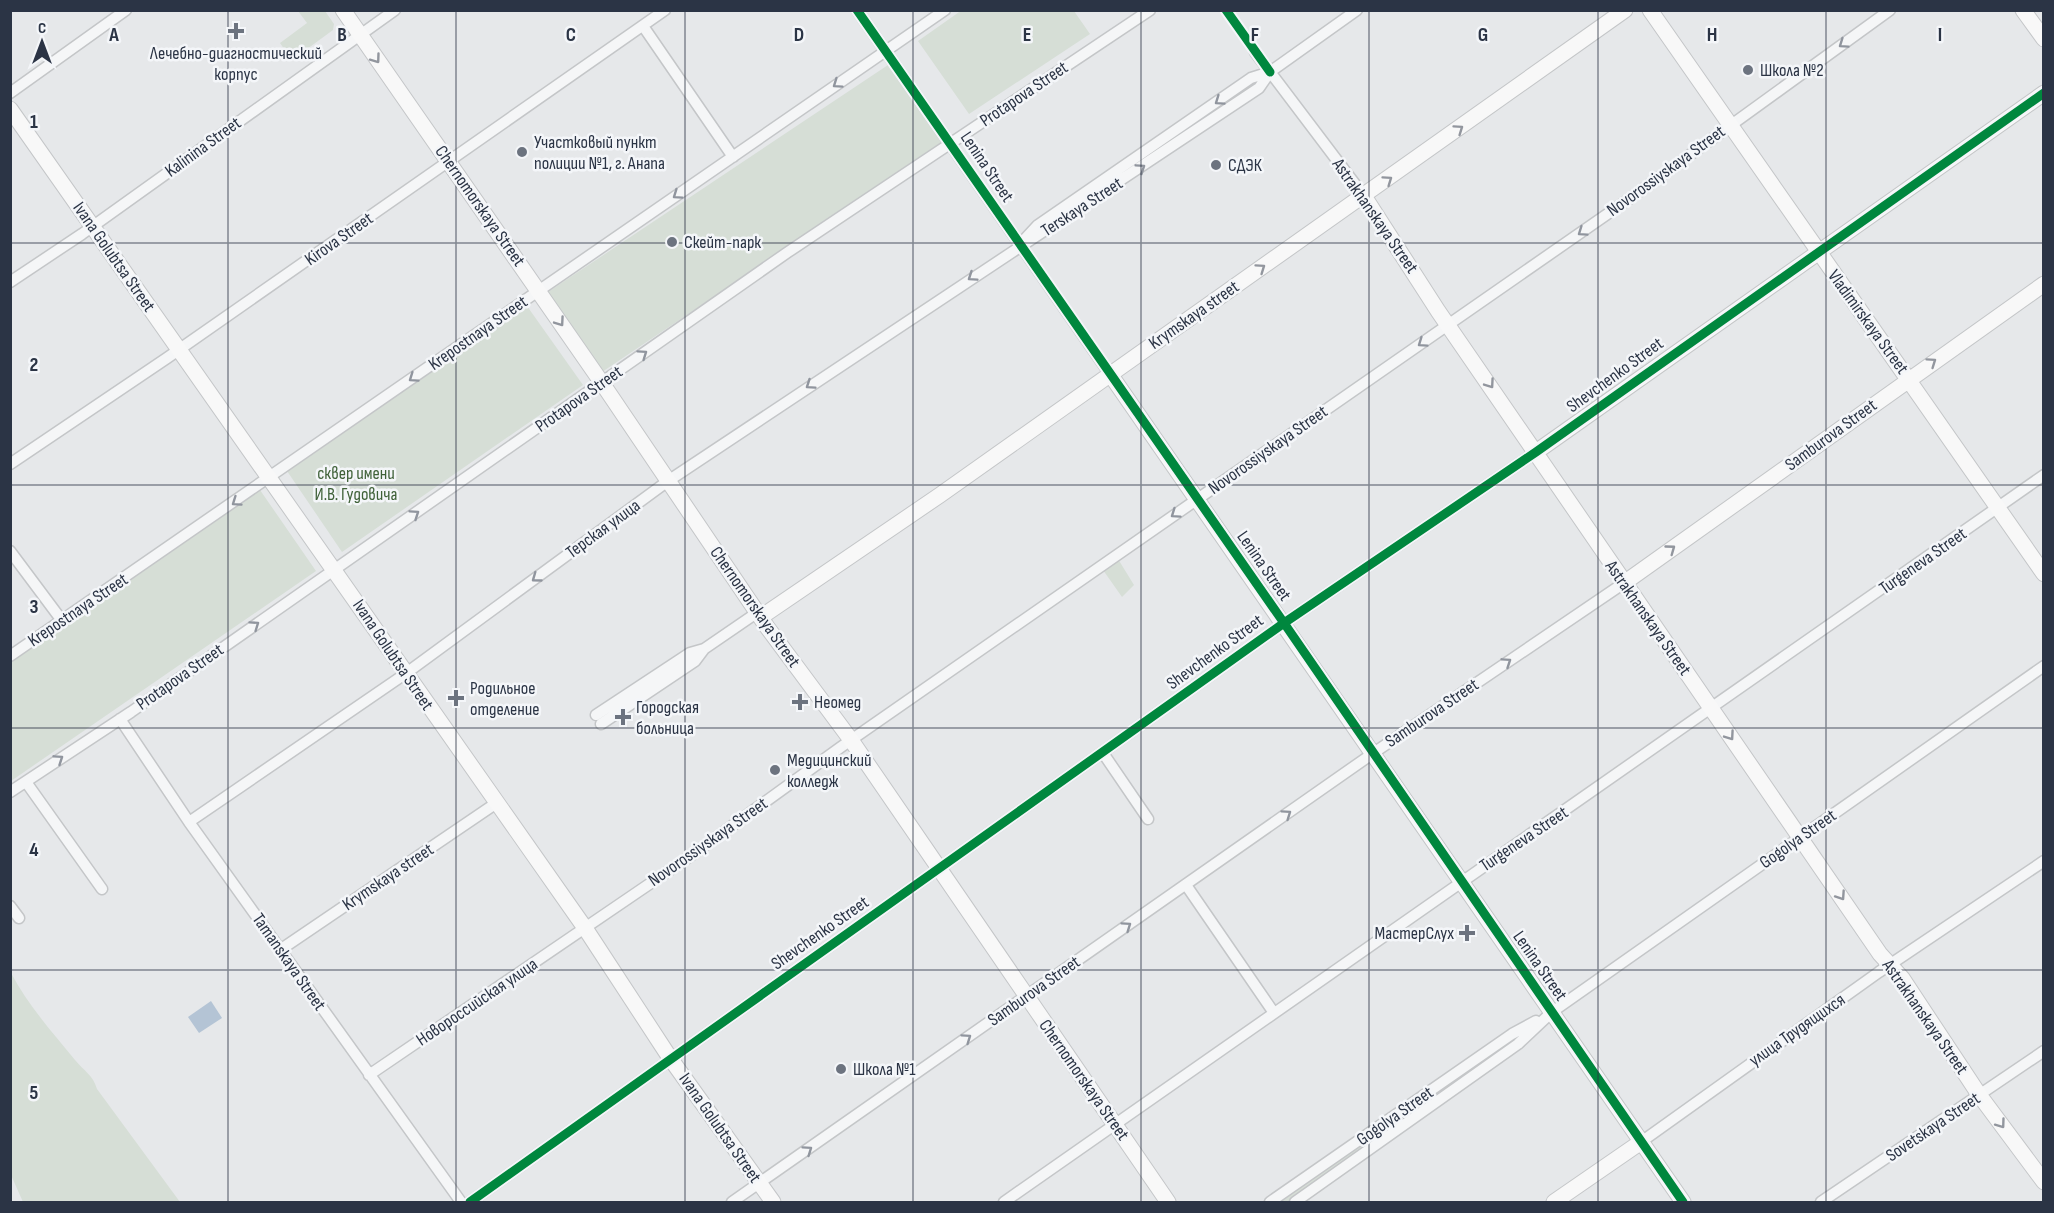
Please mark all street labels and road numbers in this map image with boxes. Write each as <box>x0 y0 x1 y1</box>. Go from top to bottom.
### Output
street label: Protapova Street <box>976 57 1072 131</box>
street label: Kalinina Street <box>161 112 245 182</box>
street label: Novorossiyskaya Street <box>1603 121 1730 221</box>
street label: Lenina Street <box>956 128 1018 207</box>
street label: Chernomorskaya Street <box>431 142 530 271</box>
street label: Astrakhanskaya Street <box>1327 154 1423 278</box>
street label: Terskaya Street <box>1037 173 1127 241</box>
street label: Ivana Golubtsa Street <box>68 198 160 316</box>
street label: Kirova Street <box>301 208 377 270</box>
street label: Vladimirskaya Street <box>1823 266 1913 379</box>
street label: Krymskaya street <box>1145 276 1244 354</box>
street label: Krepostnaya Street <box>424 291 532 375</box>
street label: Shevchenko Street <box>1563 333 1668 417</box>
street label: Protapova Street <box>531 361 627 437</box>
street label: Samburova Street <box>1781 395 1881 475</box>
street label: Novorossiyskaya Street <box>1204 401 1332 499</box>
street label: Терская улица <box>562 495 644 563</box>
street label: Turgeneva Street <box>1875 523 1971 599</box>
street label: Lenina Street <box>1232 527 1296 605</box>
street label: Chernomorskaya Street <box>706 543 805 672</box>
street label: Astrakhanskaya Street <box>1600 556 1696 680</box>
street label: Krepostnaya Street <box>24 569 132 651</box>
street label: Ivana Golubtsa Street <box>348 596 438 715</box>
street label: Shevchenko Street <box>1163 610 1268 694</box>
street label: Protapova Street <box>132 639 228 715</box>
street label: Samburova Street <box>1381 674 1483 752</box>
street label: Novorossiyskaya Street <box>644 793 772 891</box>
street label: Turgeneva Street <box>1476 802 1573 876</box>
street label: Gogolya Street <box>1756 805 1841 873</box>
street label: Krymskaya street <box>339 839 438 915</box>
street label: Shevchenko Street <box>767 891 873 974</box>
street label: Tamanskaya Street <box>248 909 331 1015</box>
street label: Lenina Street <box>1508 927 1572 1005</box>
street label: Samburova Street <box>984 951 1085 1031</box>
street label: Новороссийская улица <box>412 954 542 1050</box>
street label: Astrakhanskaya Street <box>1877 955 1973 1079</box>
street label: улица Трудящихся <box>1745 989 1849 1071</box>
street label: Chernomorskaya Street <box>1035 1016 1134 1145</box>
street label: Ivana Golubtsa Street <box>674 1069 766 1187</box>
street label: Gogolya Street <box>1353 1082 1438 1150</box>
street label: Sovetskaya Street <box>1882 1088 1984 1166</box>

